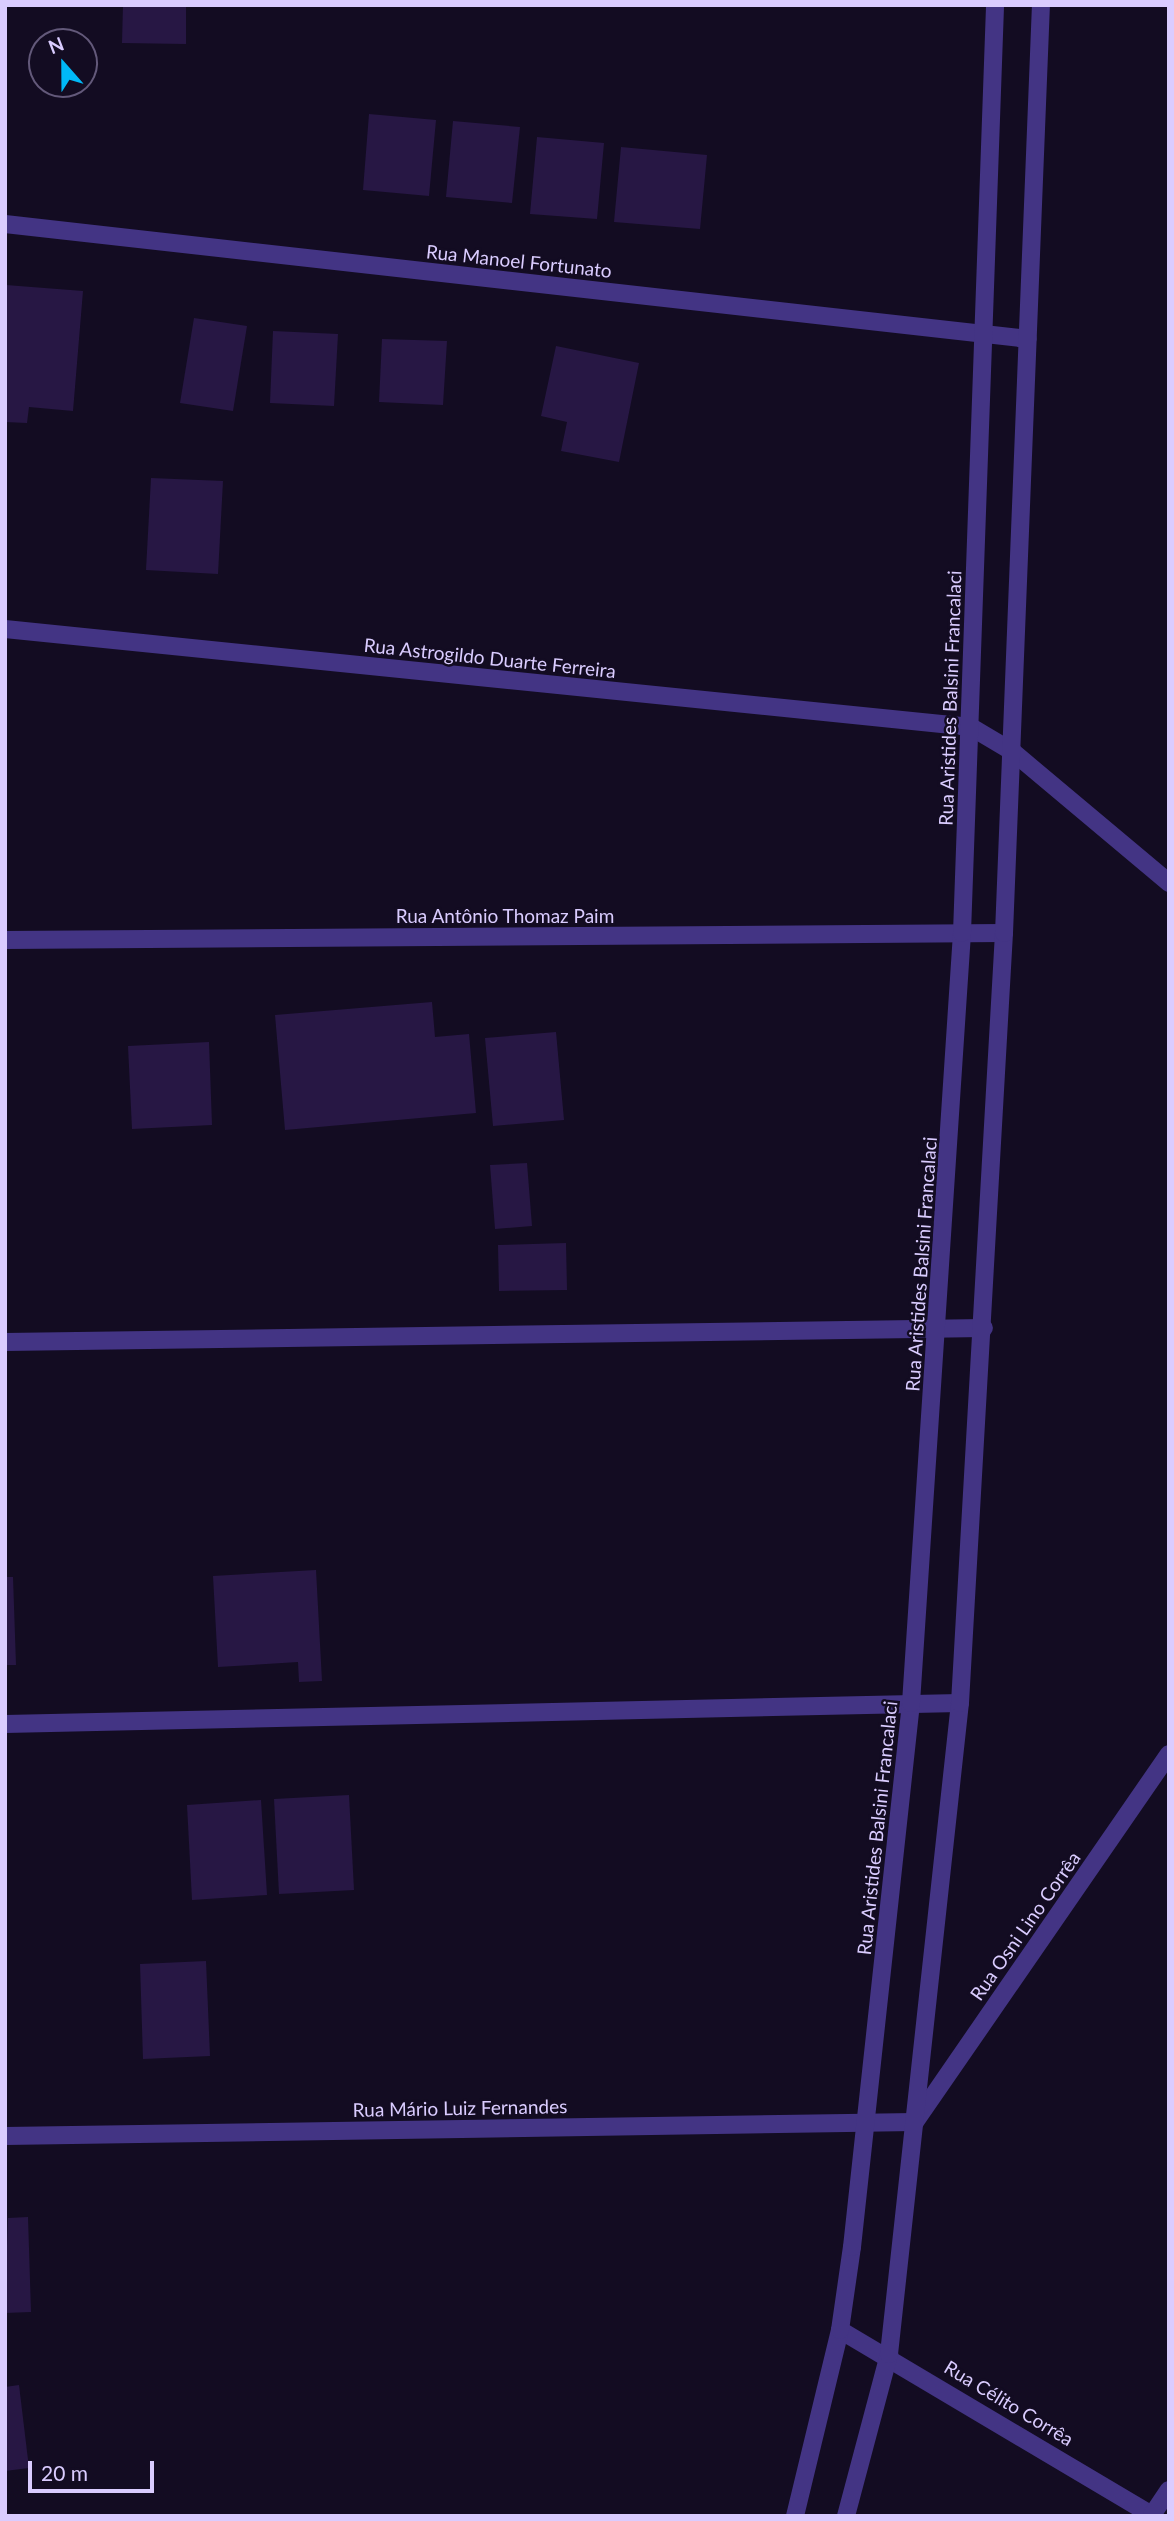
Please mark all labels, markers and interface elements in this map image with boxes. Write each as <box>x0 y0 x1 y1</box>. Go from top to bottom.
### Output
north arrow <box>28 28 98 98</box>
text: N <box>45 31 67 58</box>
street label: Rua Manoel Fortunato <box>425 240 613 282</box>
street label: Rua Aristides Balsini Francalaci <box>934 570 966 826</box>
street label: Rua Astrogildo Duarte Ferreira <box>363 633 617 683</box>
street label: Rua Antônio Thomaz Paim <box>395 905 615 927</box>
street label: Rua Aristides Balsini Francalaci <box>901 1135 941 1393</box>
street label: Rua Aristides Balsini Francalaci <box>852 1699 902 1957</box>
street label: Rua Osni Lino Corrêa <box>965 1847 1085 2005</box>
street label: Rua Mário Luiz Fernandes <box>353 2095 567 2121</box>
street label: Rua Célito Corrêa <box>940 2355 1078 2451</box>
scale bar <box>32 2448 158 2492</box>
text: 20 m <box>41 2460 88 2485</box>

